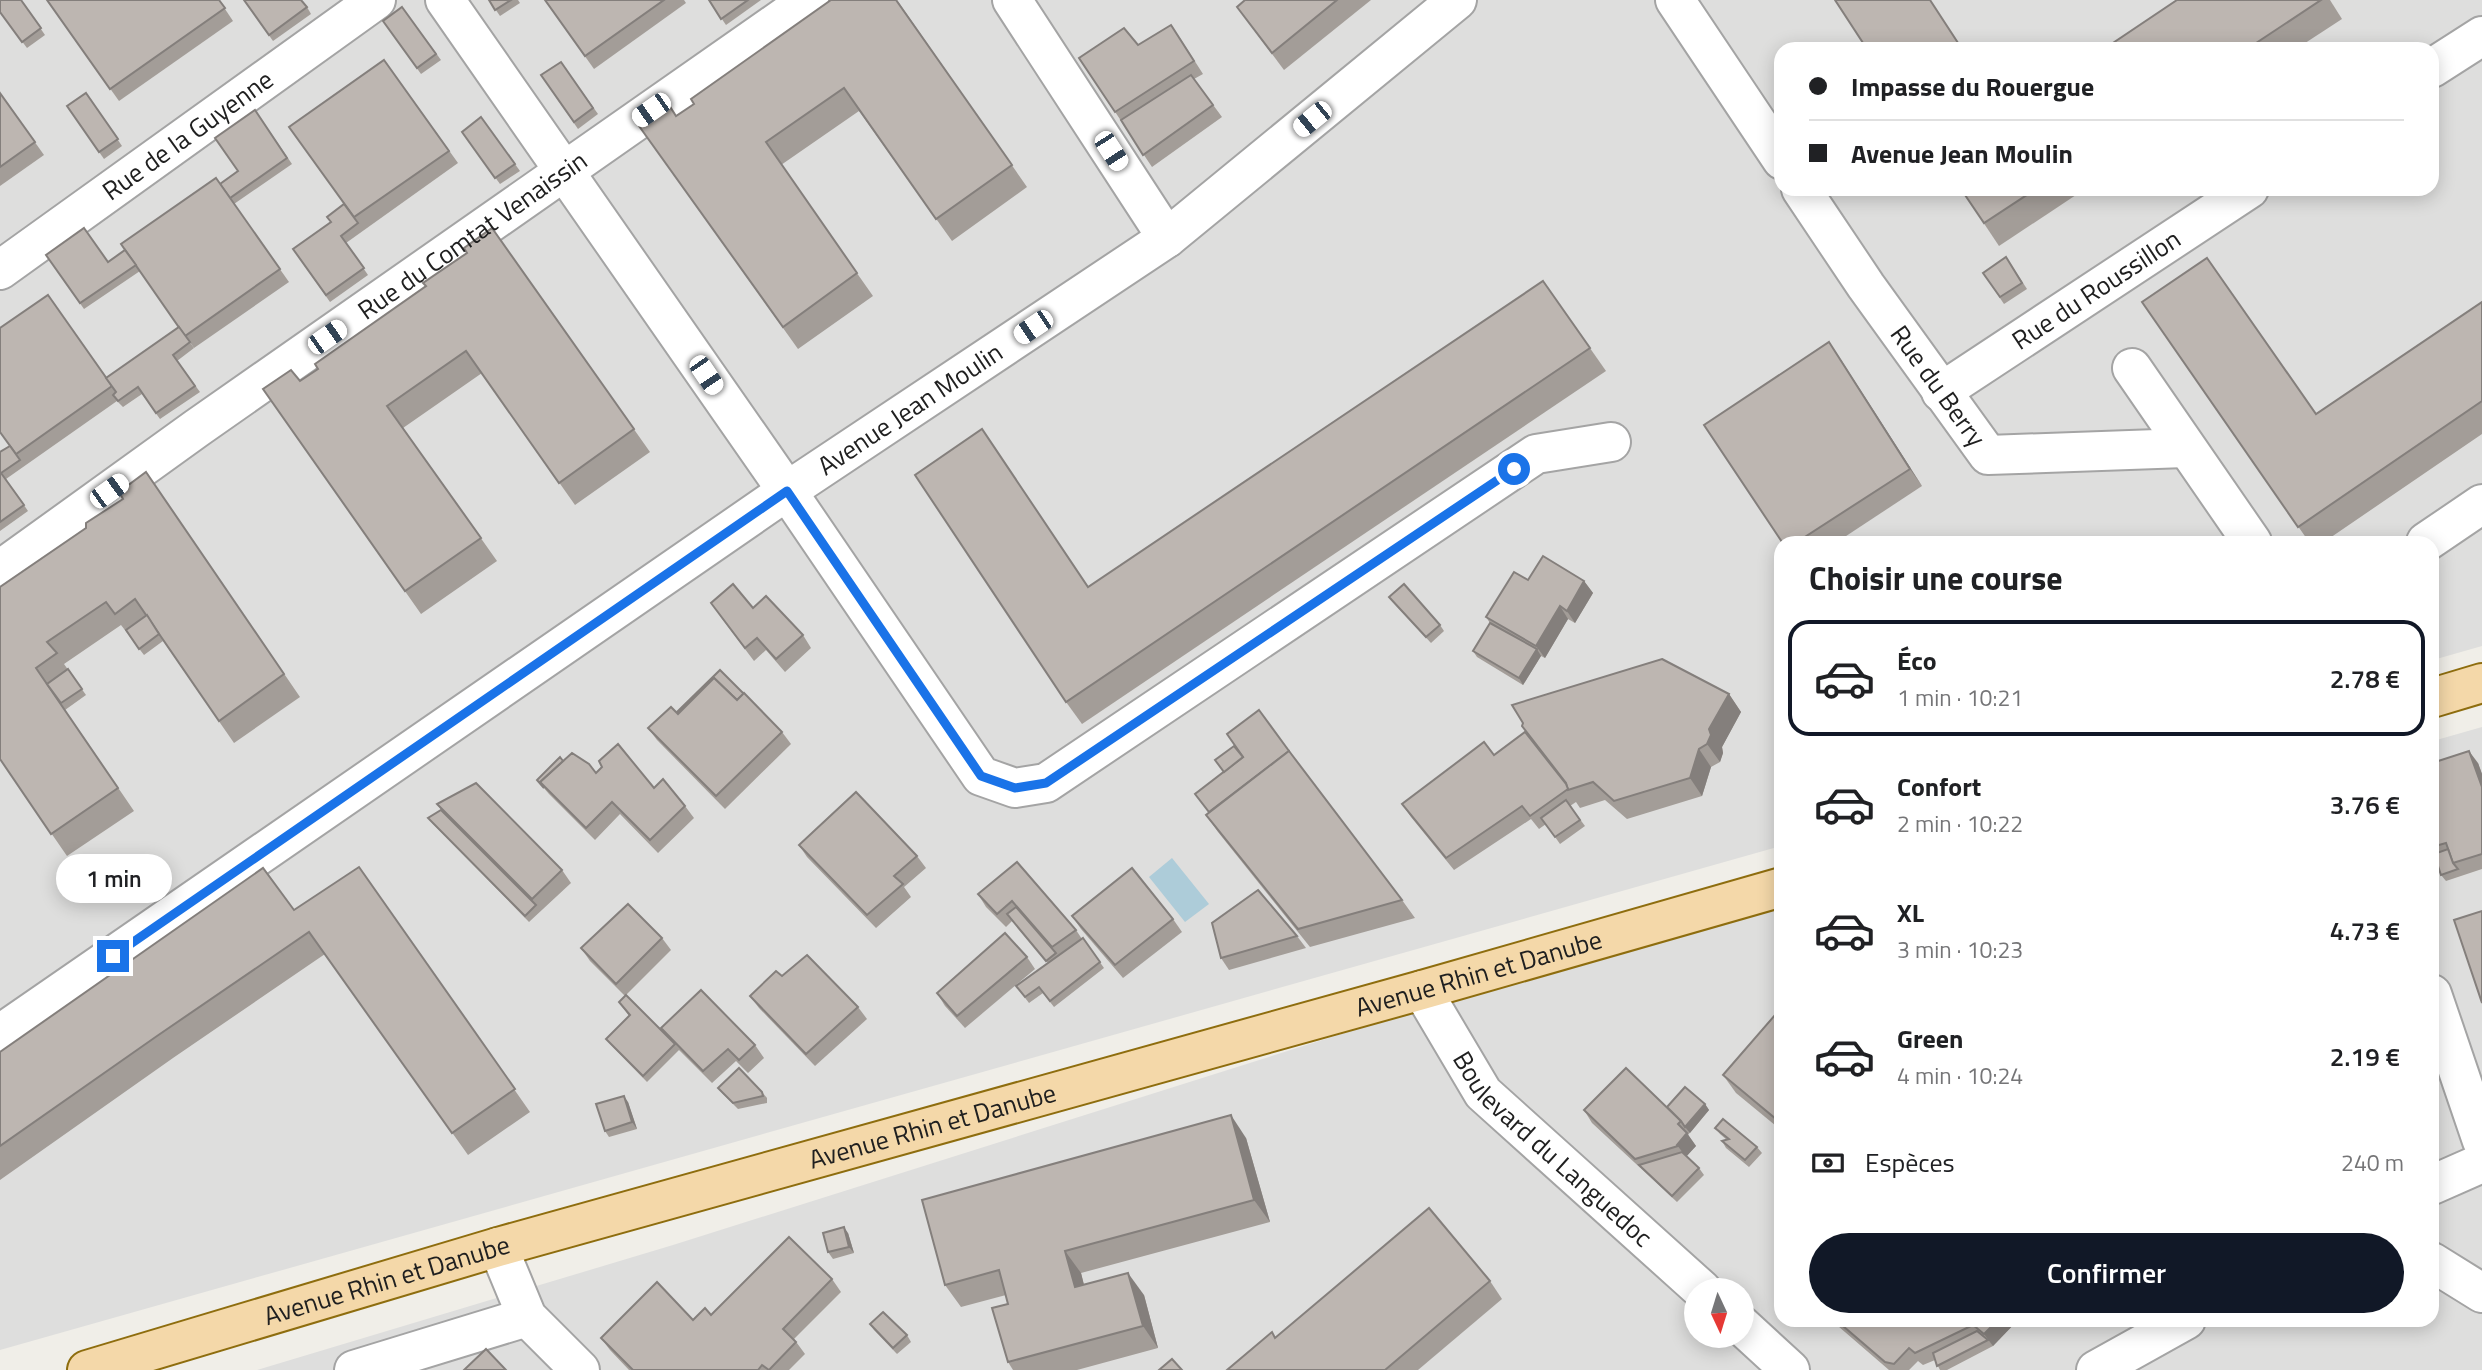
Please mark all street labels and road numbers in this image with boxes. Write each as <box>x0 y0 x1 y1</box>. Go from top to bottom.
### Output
street label: Rue de la Guyenne <box>94 60 281 210</box>
street label: Rue du Comtat Venaissin <box>349 141 595 329</box>
street label: Rue du Roussillon <box>2004 219 2188 359</box>
street label: Rue du Berry <box>1881 317 1996 454</box>
street label: Avenue Jean Moulin <box>809 333 1010 485</box>
street label: Avenue Rhin et Danube <box>1351 920 1606 1027</box>
street label: Boulevard du Languedoc <box>1443 1043 1662 1256</box>
street label: Avenue Rhin et Danube <box>804 1073 1060 1179</box>
street label: Avenue Rhin et Danube <box>259 1225 514 1335</box>

